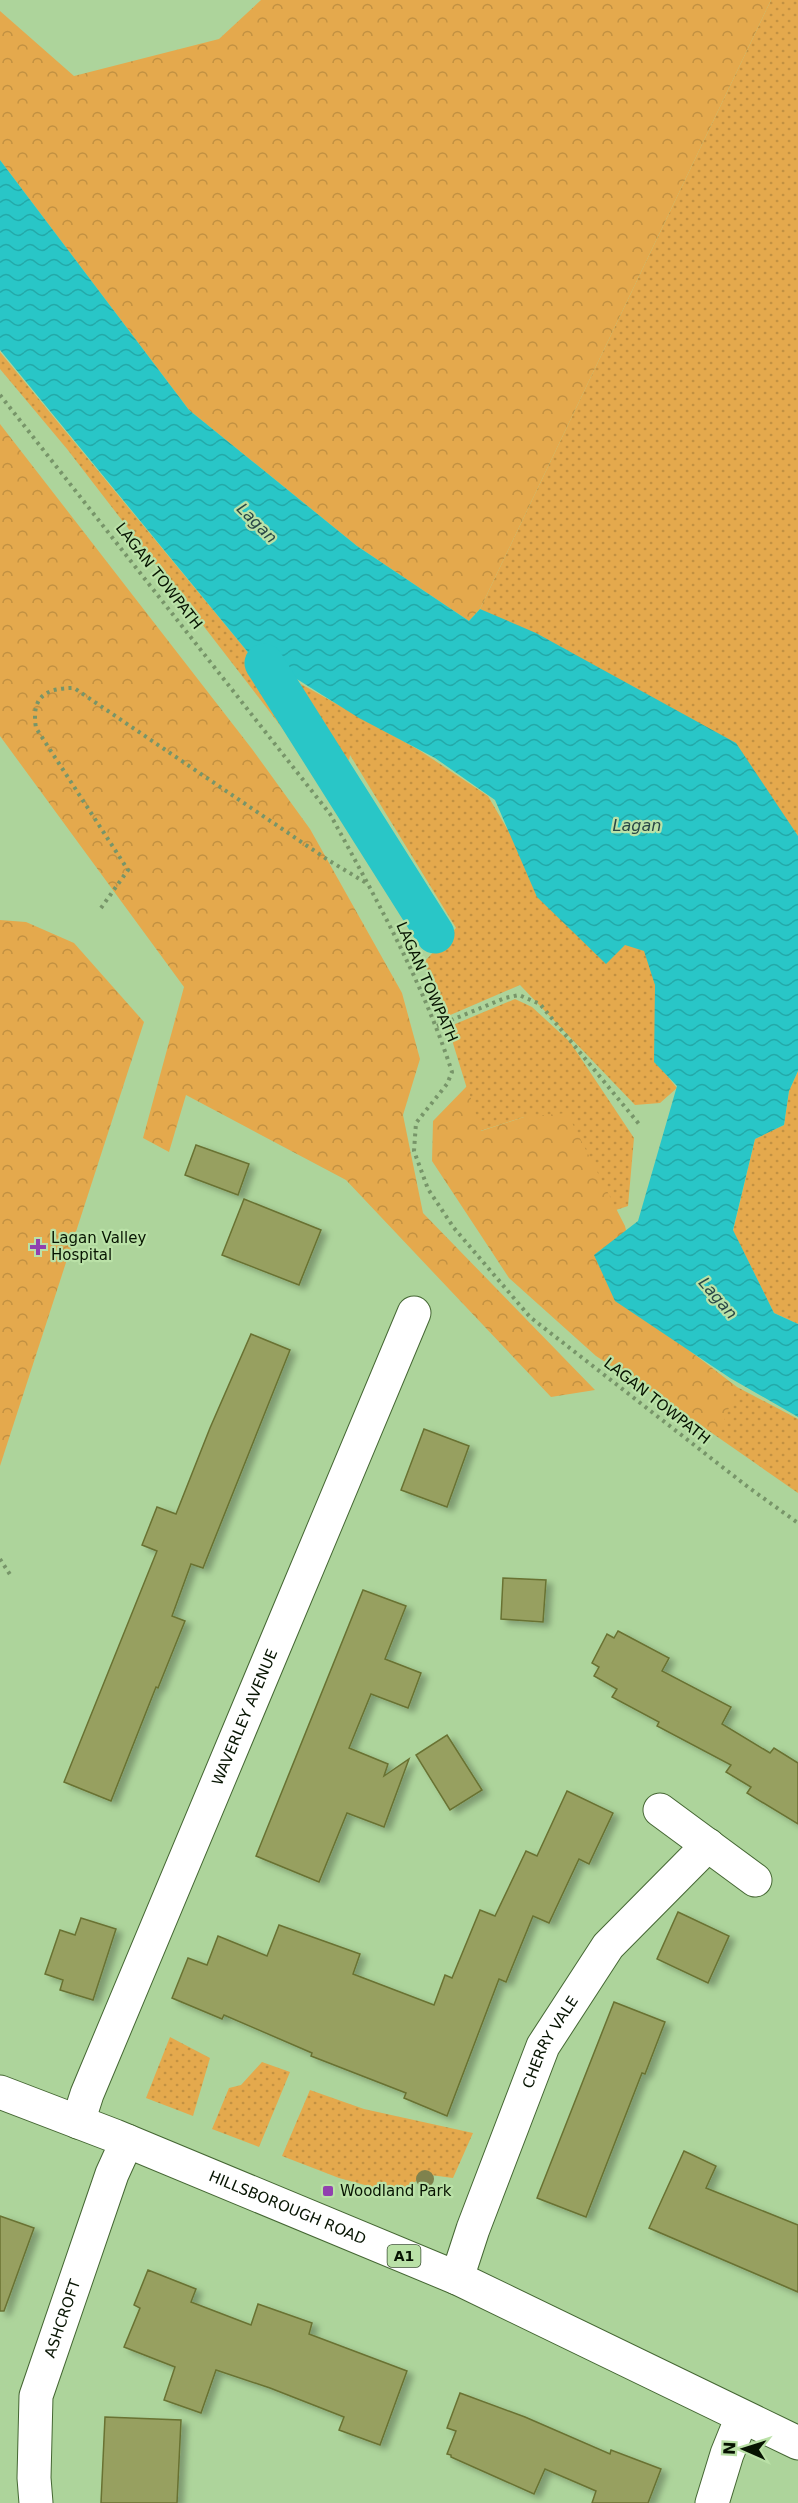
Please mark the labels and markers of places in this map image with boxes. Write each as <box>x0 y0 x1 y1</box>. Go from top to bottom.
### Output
place label: Lagan Valley Hospital <box>51 1229 146 1264</box>
marker: Lagan Valley Hospital <box>29 1238 47 1256</box>
place label: Woodland Park <box>340 2182 452 2200</box>
marker: Woodland Park <box>321 2184 335 2198</box>

